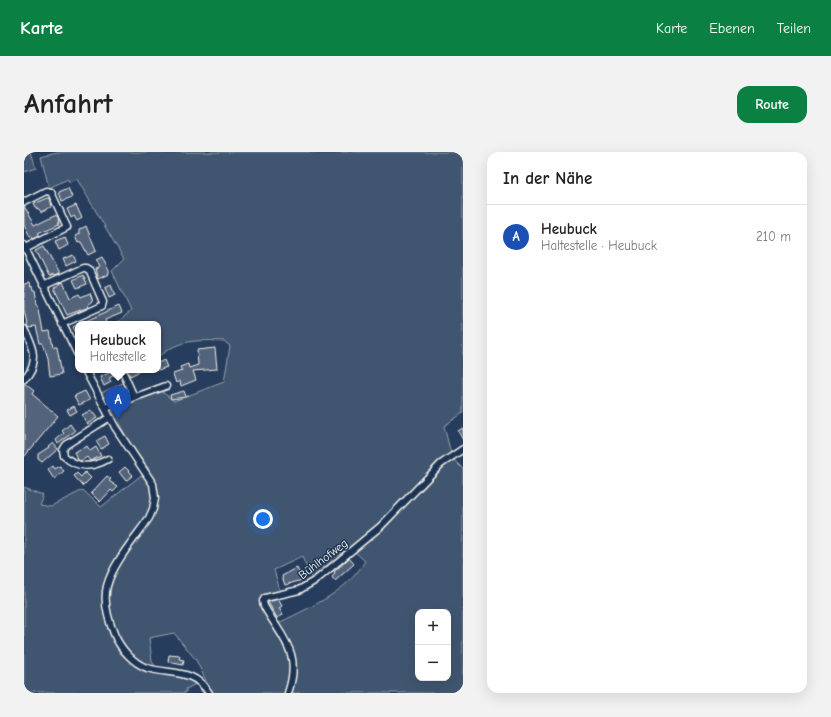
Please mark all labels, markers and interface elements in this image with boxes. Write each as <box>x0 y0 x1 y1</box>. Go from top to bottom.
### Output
text: Karte <box>20 17 63 39</box>
text: Karte <box>656 20 687 37</box>
text: Ebenen <box>709 20 755 37</box>
text: Teilen <box>777 20 811 37</box>
button: Route <box>737 86 807 123</box>
text: Anfahrt <box>24 88 113 120</box>
text: In der Nähe <box>503 169 592 188</box>
text: Heubuck <box>541 220 597 238</box>
text: A <box>512 229 520 244</box>
text: 210 m <box>756 229 791 244</box>
text: Haltestelle · Heubuck <box>541 238 657 253</box>
popup <box>75 321 161 373</box>
text: Heubuck <box>90 331 146 349</box>
text: Haltestelle <box>90 349 146 364</box>
pin: A <box>105 386 131 419</box>
your location <box>253 509 273 529</box>
street label: Bühlhofweg <box>296 536 350 582</box>
map controls <box>415 609 451 681</box>
button: + <box>415 609 451 645</box>
button: − <box>415 645 451 681</box>

